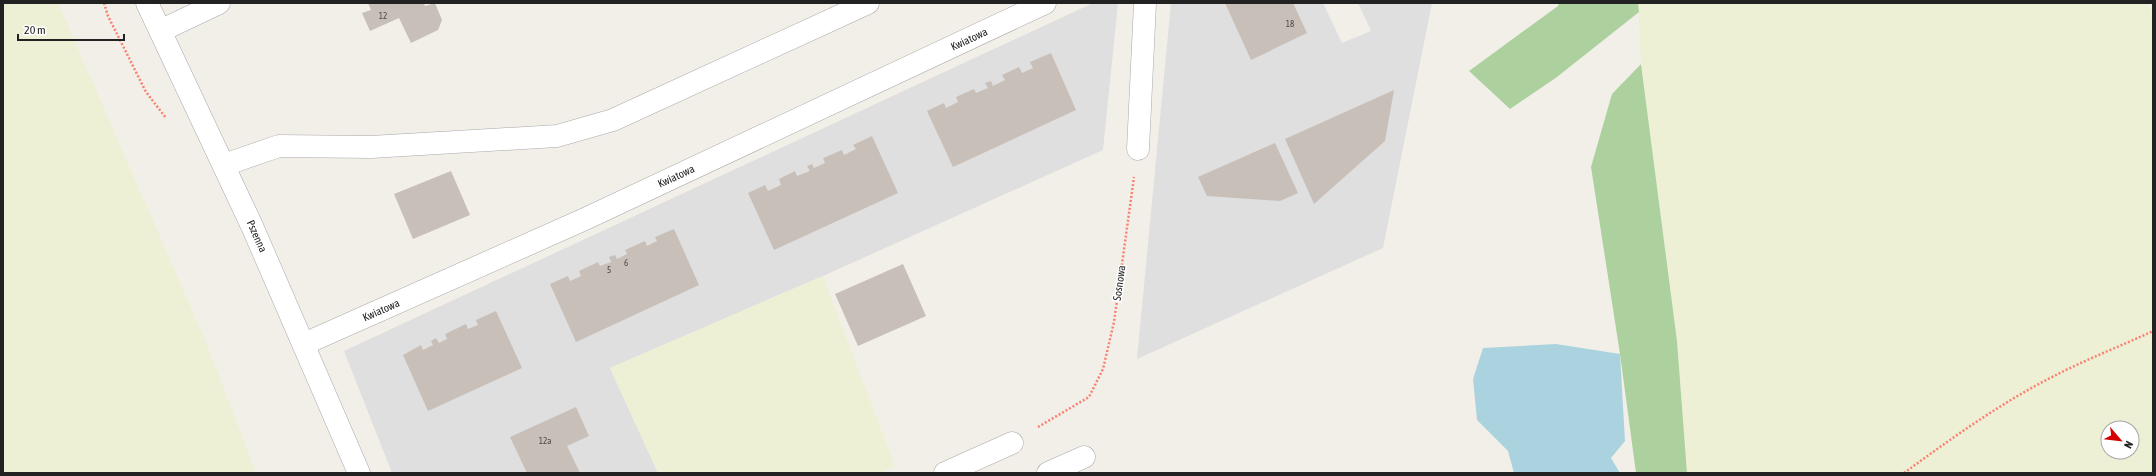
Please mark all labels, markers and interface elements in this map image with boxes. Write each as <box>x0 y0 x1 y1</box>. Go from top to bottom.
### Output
house number: 12 <box>379 11 387 21</box>
scale bar <box>18 16 124 42</box>
house number: 18 <box>1286 19 1294 29</box>
text: 20 m <box>24 23 46 37</box>
street label: Kwiatowa <box>949 25 989 53</box>
street label: Kwiatowa <box>656 162 696 190</box>
street label: Pszenna <box>245 218 269 254</box>
house number: 6 <box>624 258 628 268</box>
house number: 5 <box>607 265 611 275</box>
street label: Sosnowa <box>1111 265 1127 301</box>
street label: Kwiatowa <box>361 297 401 323</box>
north arrow <box>2100 420 2140 460</box>
house number: 12a <box>539 436 551 446</box>
text: N <box>2122 439 2136 450</box>

